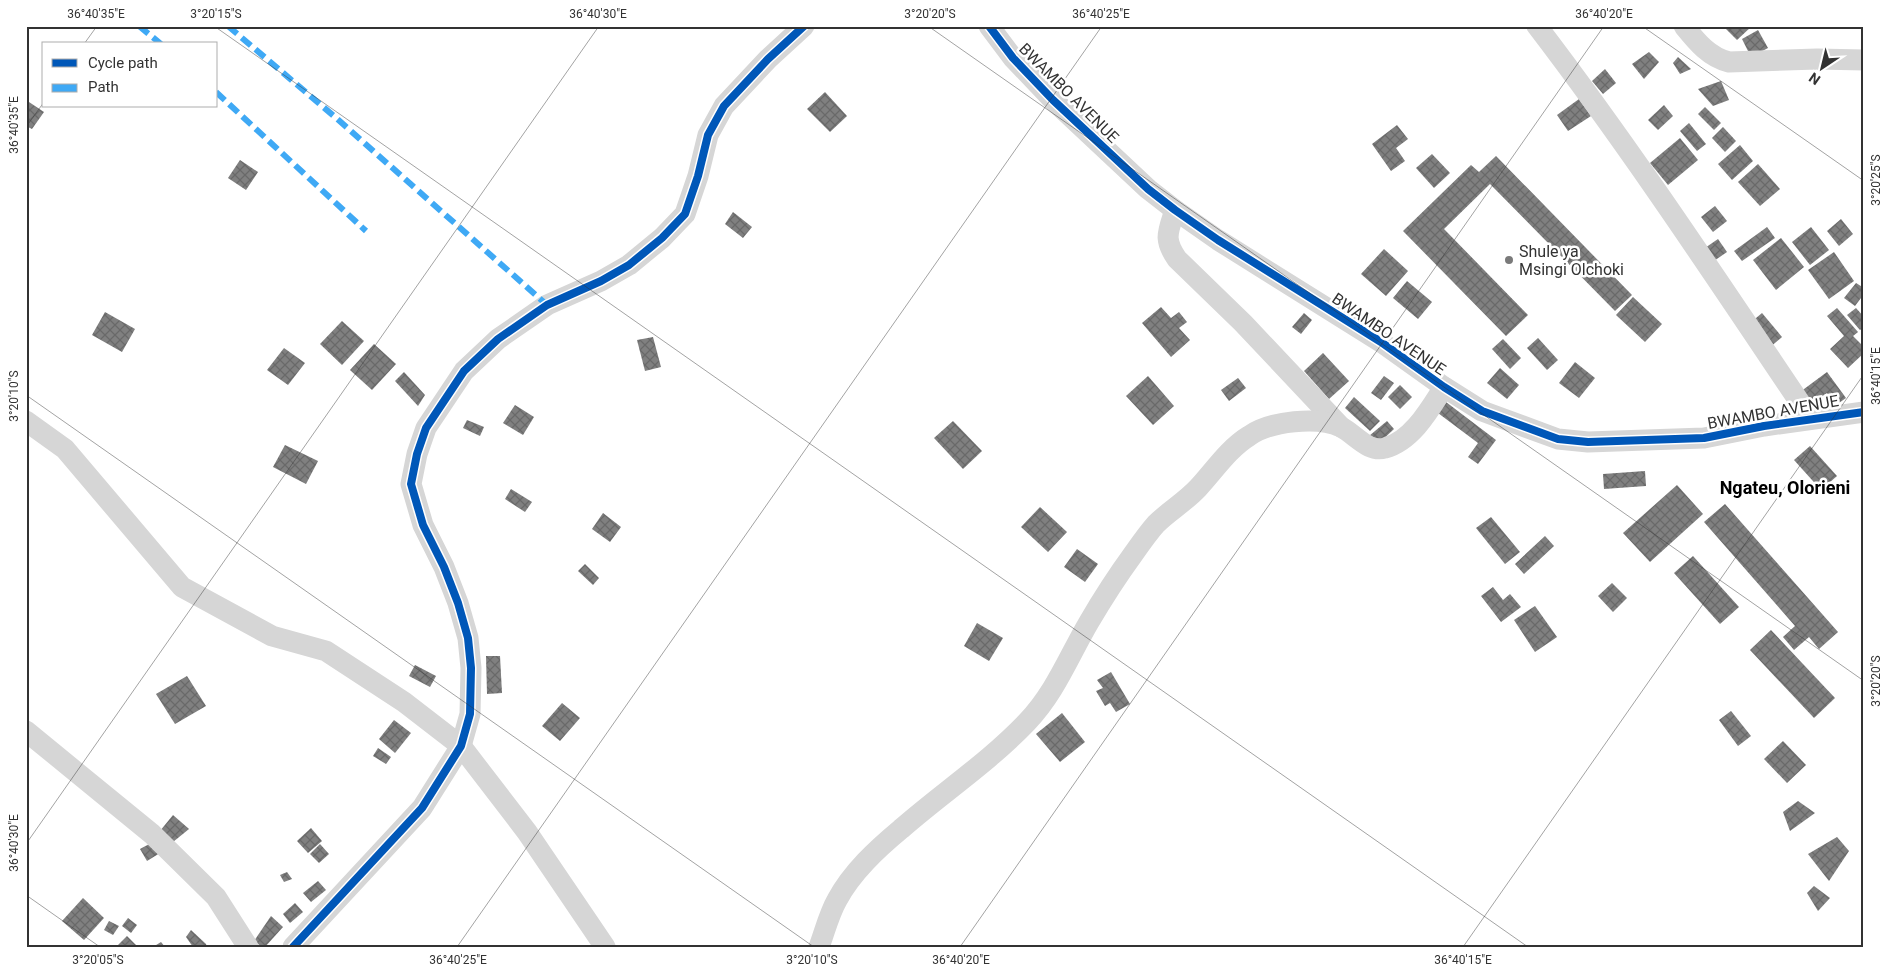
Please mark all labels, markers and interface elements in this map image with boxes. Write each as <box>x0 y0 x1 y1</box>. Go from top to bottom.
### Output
text: 36°40'35"E <box>67 7 125 21</box>
text: 3°20'15"S <box>190 7 242 21</box>
text: 36°40'30"E <box>569 7 627 21</box>
text: 3°20'20"S <box>904 7 956 21</box>
text: 36°40'25"E <box>1072 7 1130 21</box>
text: 36°40'20"E <box>1575 7 1633 21</box>
street label: BWAMBO AVENUE <box>1015 39 1123 147</box>
legend <box>42 42 218 108</box>
north arrow <box>1798 42 1848 92</box>
text: Cycle path <box>88 54 158 72</box>
text: N <box>1806 69 1823 88</box>
text: Path <box>88 78 119 96</box>
text: 36°40'35"E <box>7 96 21 154</box>
text: 3°20'25"S <box>1869 154 1883 206</box>
place label: Shule ya Msingi Olchoki <box>1519 242 1624 279</box>
marker: Shule ya Msingi Olchoki <box>1503 254 1515 266</box>
street label: BWAMBO AVENUE <box>1329 289 1449 379</box>
text: 36°40'15"E <box>1869 347 1883 405</box>
text: 3°20'10"S <box>7 370 21 422</box>
street label: BWAMBO AVENUE <box>1706 391 1840 433</box>
district label: Ngateu, Olorieni <box>1720 477 1850 498</box>
text: 3°20'20"S <box>1869 655 1883 707</box>
text: 36°40'30"E <box>7 814 21 872</box>
text: 3°20'05"S <box>72 953 124 967</box>
text: 36°40'25"E <box>429 953 487 967</box>
text: 3°20'10"S <box>786 953 838 967</box>
text: 36°40'20"E <box>932 953 990 967</box>
text: 36°40'15"E <box>1434 953 1492 967</box>

